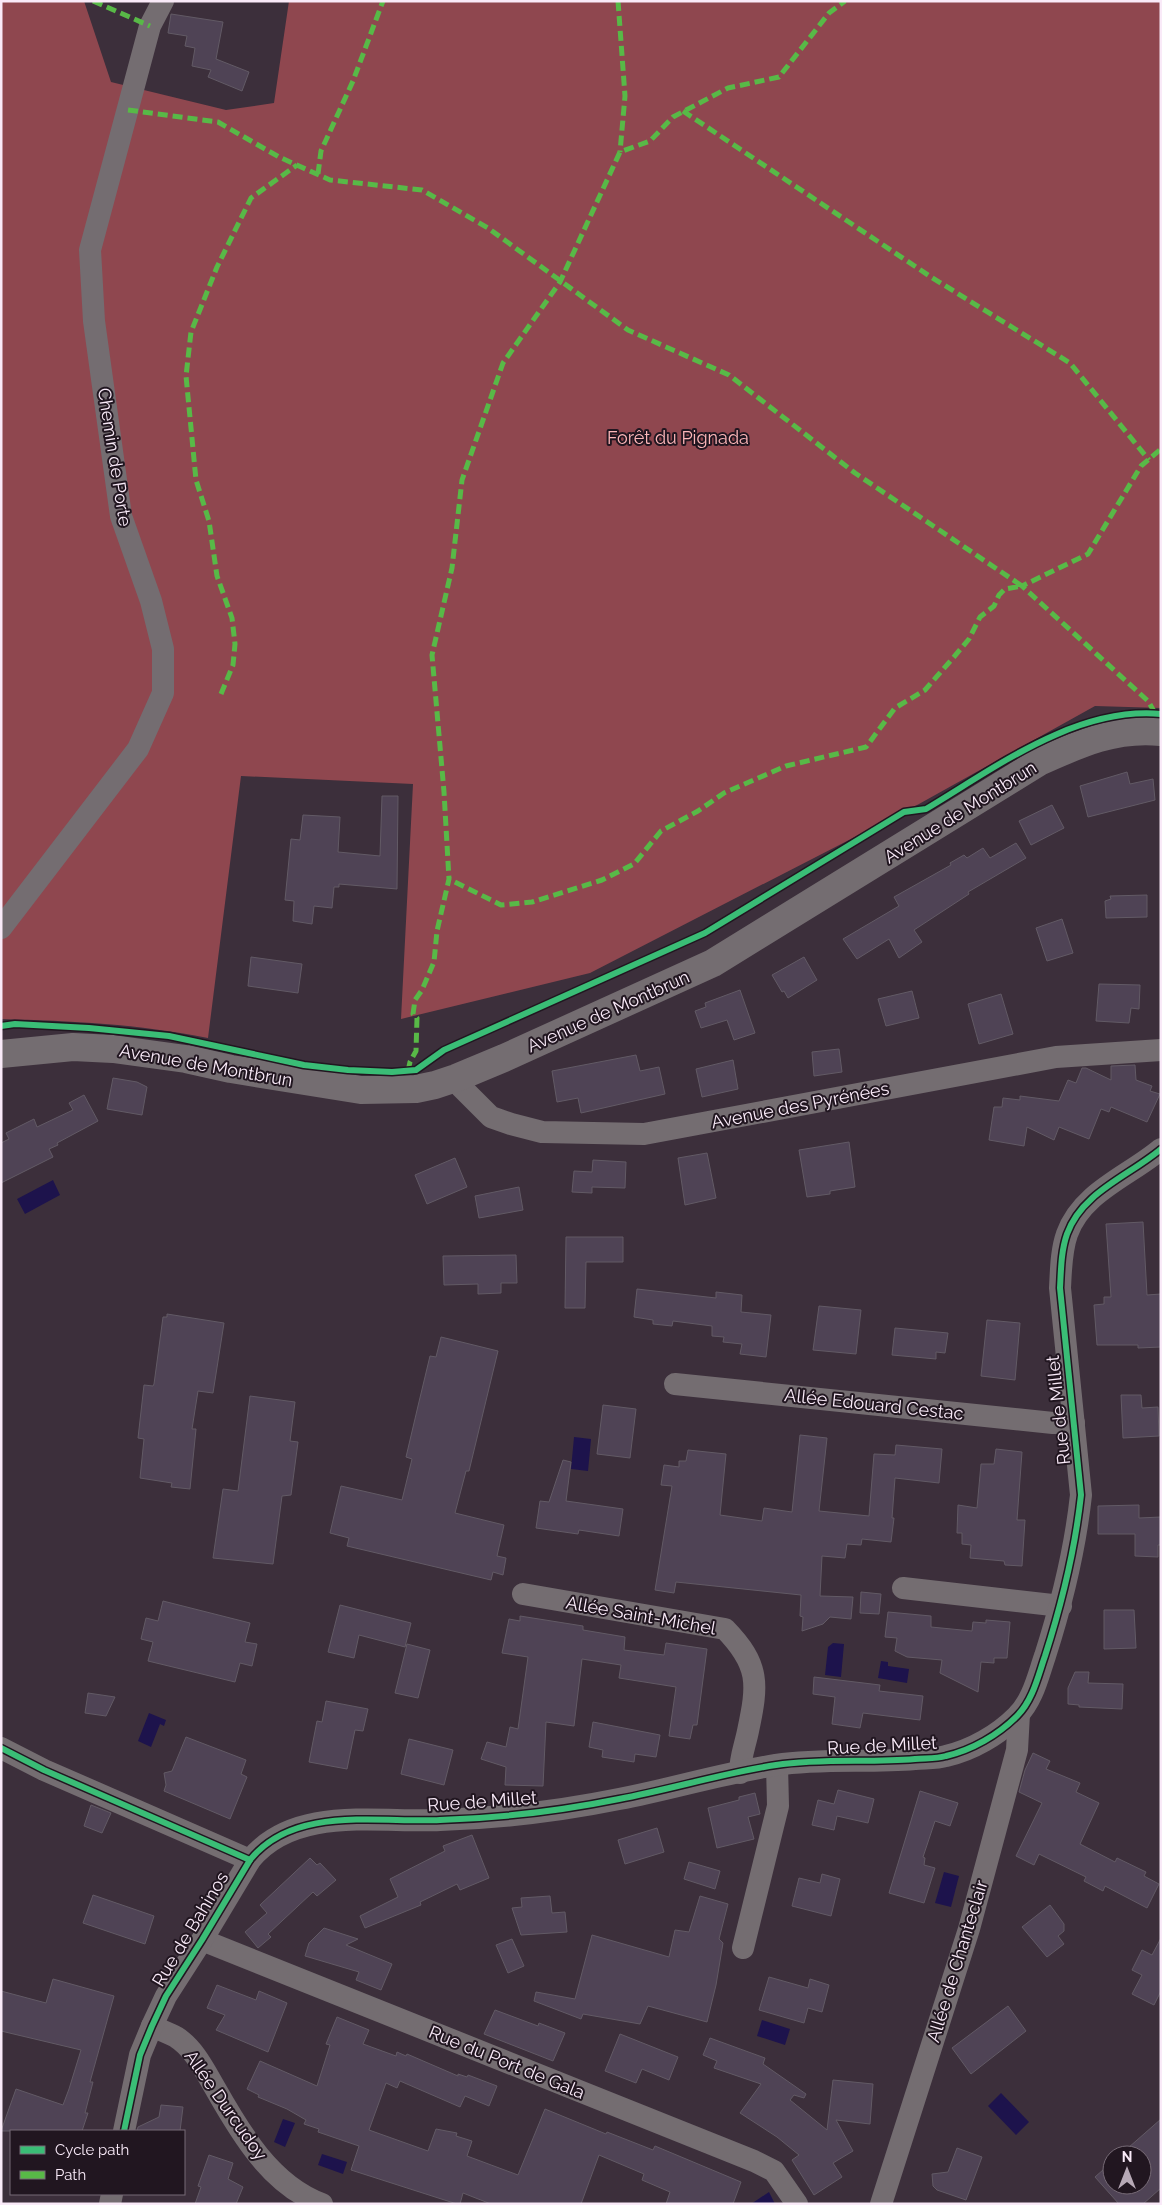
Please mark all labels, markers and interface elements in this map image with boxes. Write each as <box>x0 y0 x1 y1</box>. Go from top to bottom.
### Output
street label: Chemin de Porte <box>94 386 136 528</box>
park label: Forêt du Pignada <box>607 427 749 448</box>
street label: Avenue de Montbrun <box>880 757 1040 867</box>
street label: Avenue de Montbrun <box>524 966 692 1056</box>
street label: Avenue de Montbrun <box>118 1039 294 1091</box>
street label: Avenue des Pyrénées <box>709 1077 891 1133</box>
street label: Rue de Millet <box>1042 1354 1074 1466</box>
street label: Allée Edouard Cestac <box>783 1384 965 1424</box>
street label: Allée Saint-Michel <box>564 1591 718 1639</box>
street label: Rue de Millet <box>827 1732 937 1758</box>
street label: Rue de Millet <box>426 1787 538 1815</box>
street label: Rue de Bahinos <box>148 1868 233 1990</box>
street label: Allée de Chanteclair <box>922 1877 992 2045</box>
street label: Rue du Port de Gala <box>426 2021 588 2103</box>
street label: Allée Durcudoy <box>180 2046 272 2164</box>
legend <box>10 2130 185 2195</box>
text: Cycle path <box>55 2141 129 2159</box>
north arrow <box>1102 2145 1152 2195</box>
text: N <box>1122 2149 1132 2165</box>
text: Path <box>55 2166 86 2184</box>

